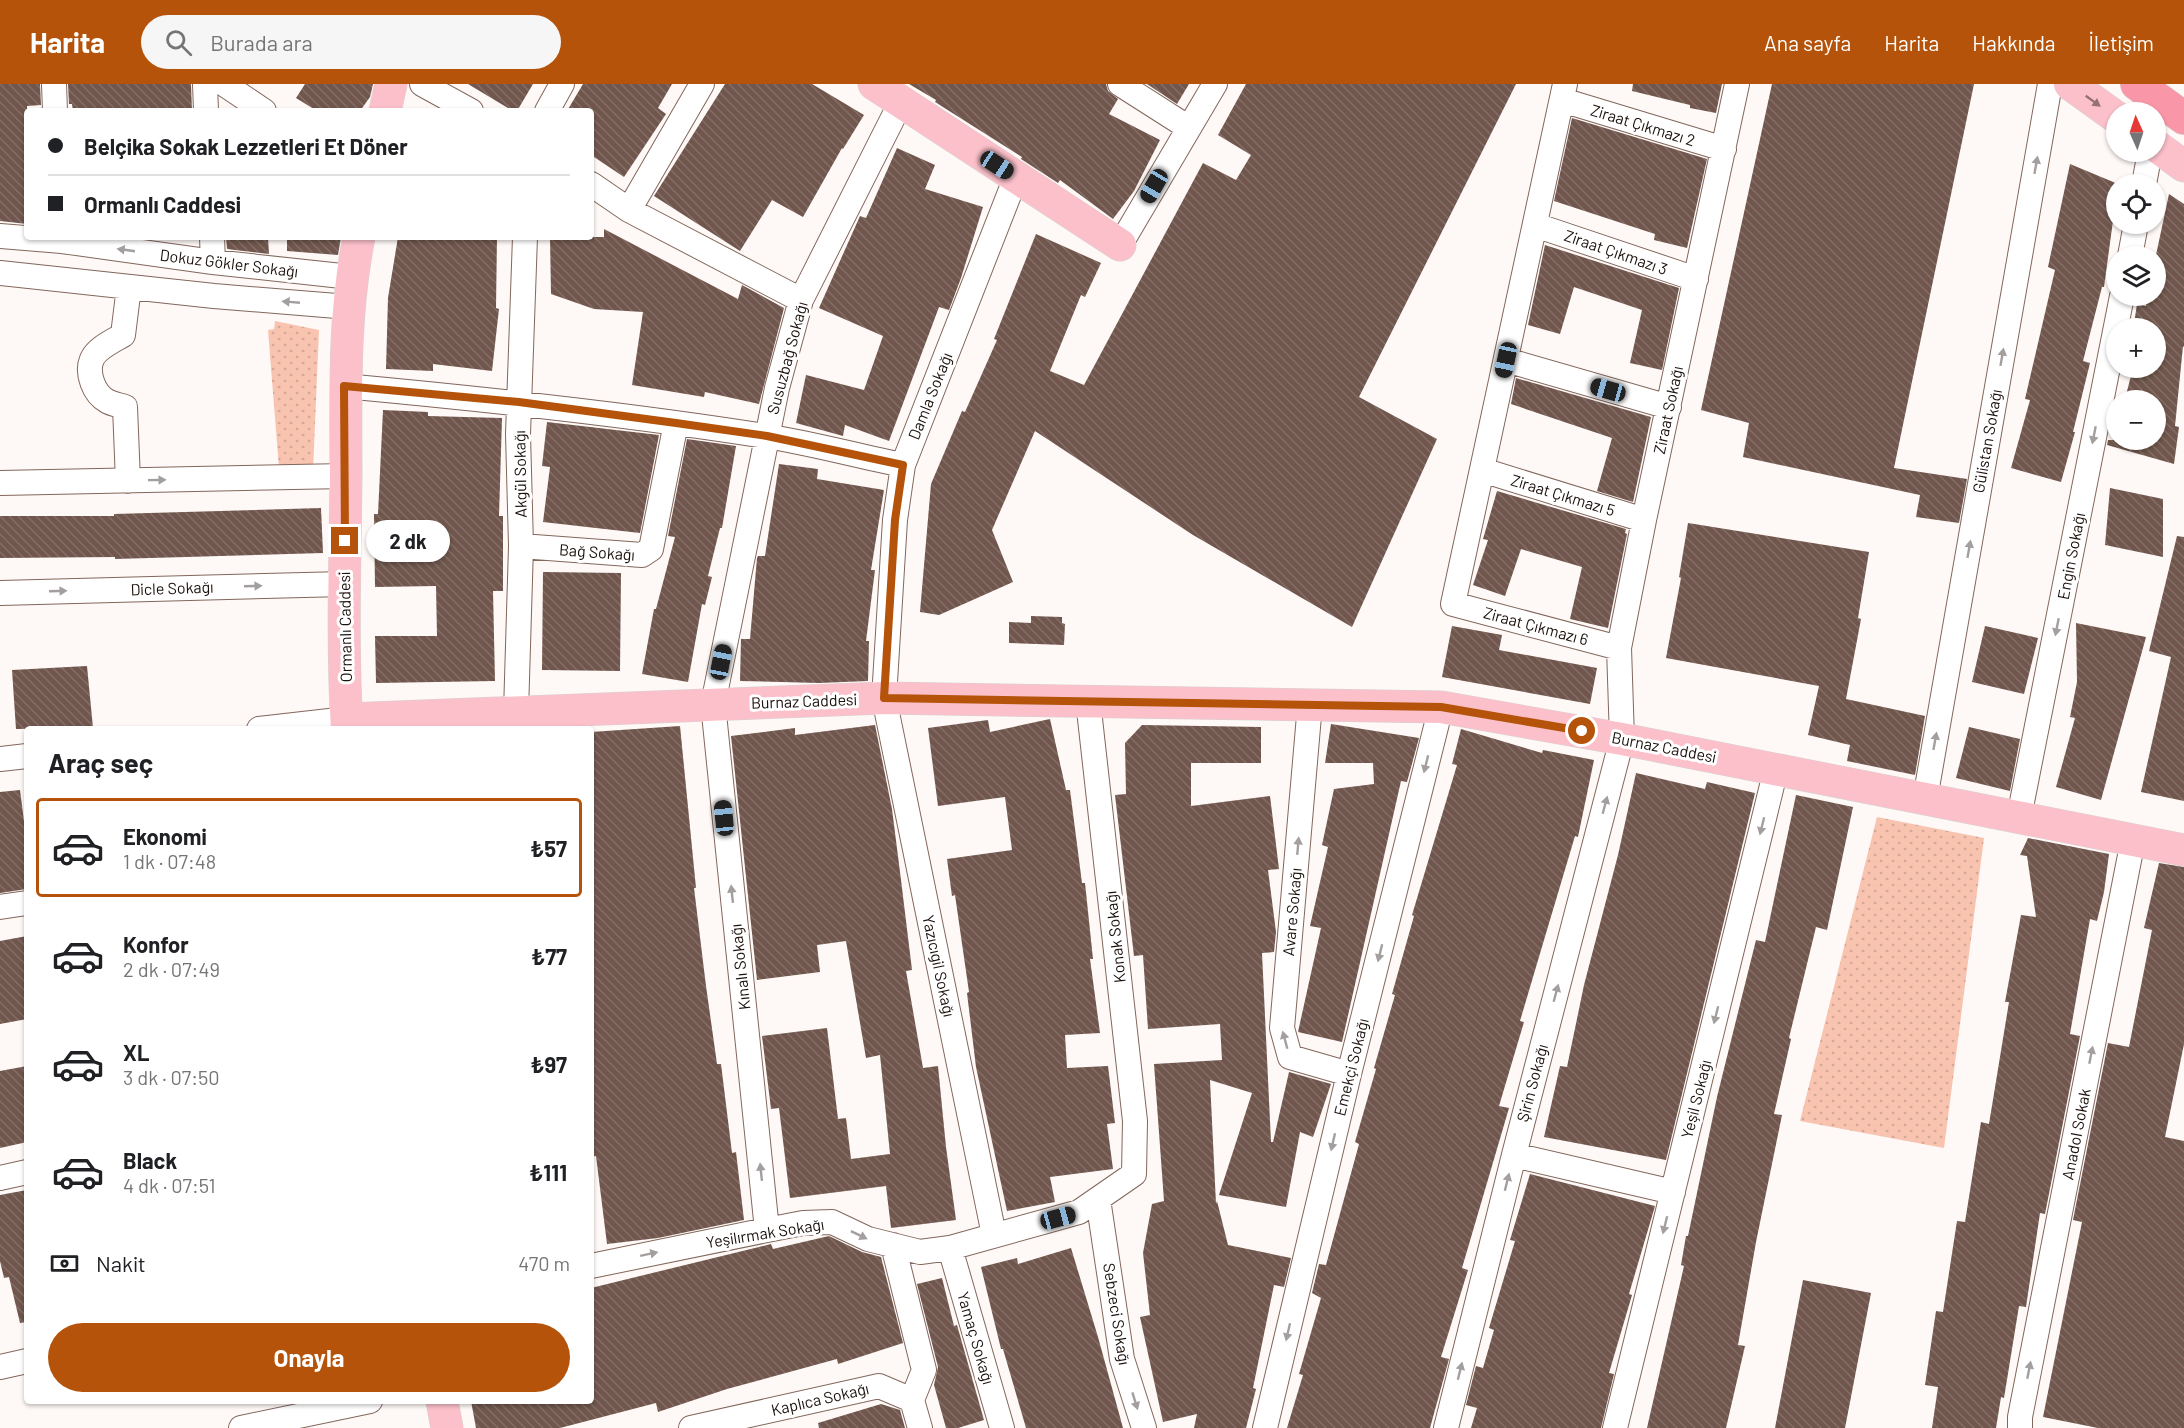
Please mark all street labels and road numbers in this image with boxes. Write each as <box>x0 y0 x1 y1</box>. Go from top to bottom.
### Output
street label: Ziraat Çıkmazı 2 <box>1589 100 1698 149</box>
street label: Ziraat Çıkmazı 3 <box>1562 225 1670 278</box>
street label: Dokuz Gökler Sokağı <box>159 245 299 280</box>
street label: Susuzbağ Sokağı <box>762 299 811 416</box>
street label: Damla Sokağı <box>903 349 956 442</box>
street label: Ziraat Sokağı <box>1649 364 1686 456</box>
street label: Gülistan Sokağı <box>1968 388 2005 494</box>
street label: Akgül Sokağı <box>509 430 530 518</box>
street label: Ziraat Çıkmazı 5 <box>1509 470 1617 519</box>
street label: Engin Sokağı <box>2053 511 2088 601</box>
street label: Bağ Sokağı <box>558 539 636 564</box>
street label: Ormanlı Caddesi <box>334 571 355 683</box>
street label: Dicle Sokağı <box>130 577 214 598</box>
street label: Ziraat Çıkmazı 6 <box>1482 602 1591 649</box>
street label: Burnaz Caddesi <box>751 689 857 712</box>
street label: Burnaz Caddesi <box>1610 727 1718 766</box>
street label: Avare Sokağı <box>1278 867 1305 957</box>
street label: Konak Sokağı <box>1100 890 1129 984</box>
street label: Yazıcıgil Sokağı <box>919 913 960 1019</box>
street label: Kınalı Sokağı <box>726 923 753 1011</box>
street label: Emekçi Sokağı <box>1329 1016 1372 1118</box>
street label: Şirin Sokağı <box>1512 1042 1551 1124</box>
street label: Yeşil Sokağı <box>1677 1058 1714 1140</box>
street label: Anadol Sokak <box>2057 1086 2094 1181</box>
street label: Yeşilırmak Sokağı <box>705 1214 825 1251</box>
street label: Sebzeci Sokağı <box>1100 1261 1135 1366</box>
street label: Yamaç Sokağı <box>954 1289 999 1386</box>
street label: Kaplıca Sokağı <box>769 1378 871 1419</box>

